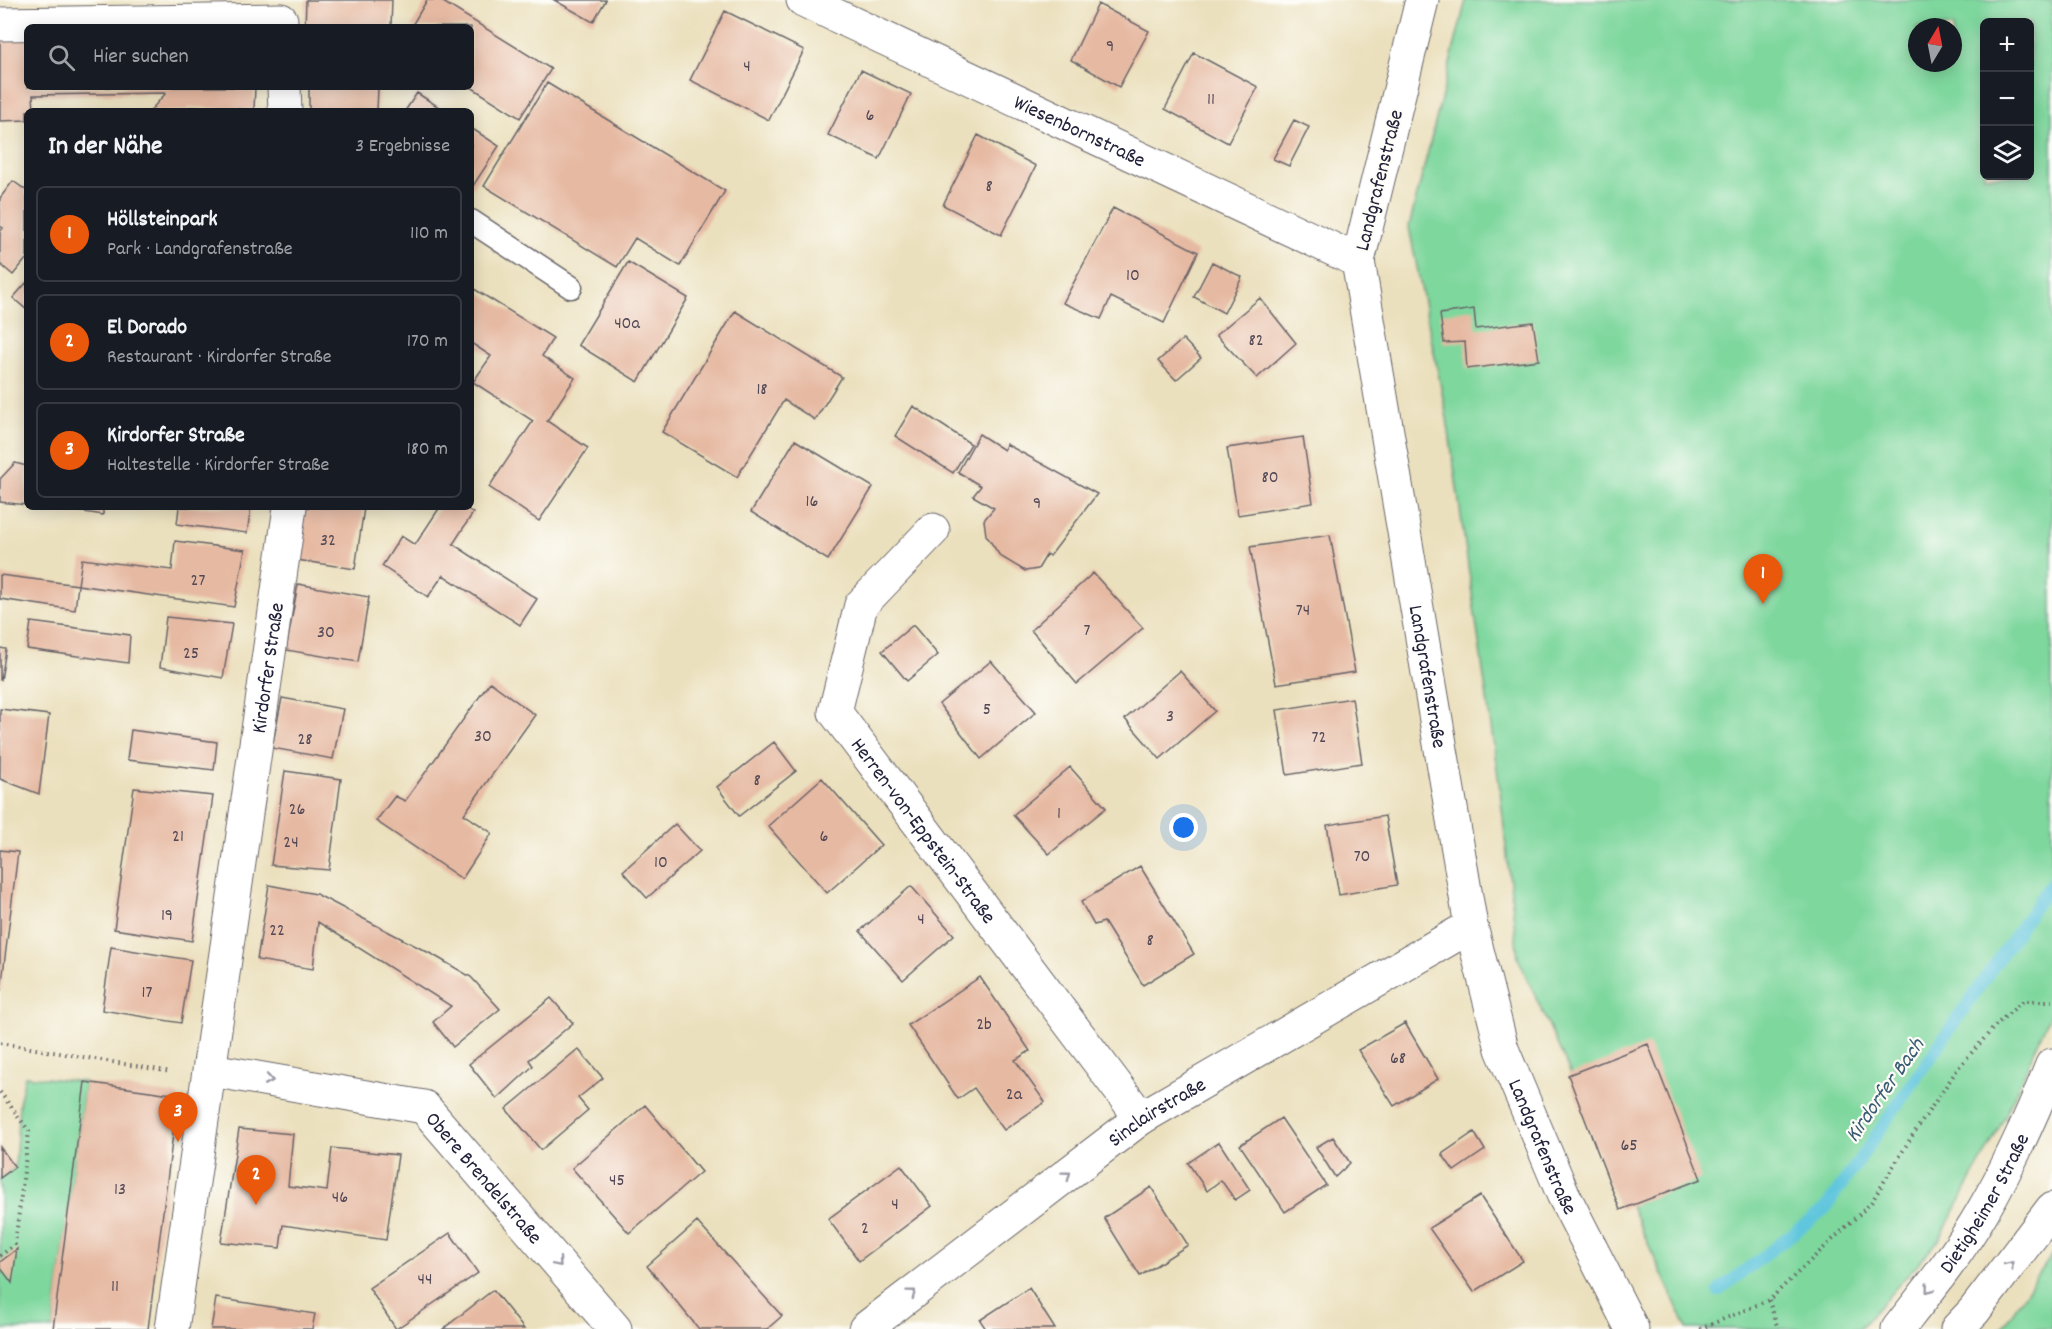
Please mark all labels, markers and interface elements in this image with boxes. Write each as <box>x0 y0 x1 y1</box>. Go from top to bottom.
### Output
north arrow <box>1908 18 1962 72</box>
map controls <box>1980 18 2034 180</box>
button: + <box>1980 18 2034 72</box>
search box <box>24 24 474 90</box>
house number: 9 <box>1106 35 1114 60</box>
icon: search <box>45 41 78 74</box>
text: Hier suchen <box>93 42 189 73</box>
house number: 4 <box>743 55 751 80</box>
button: − <box>1980 72 2034 126</box>
house number: 11 <box>1207 88 1215 113</box>
street label: Wiesenbornstraße <box>1008 89 1149 177</box>
house number: 6 <box>866 104 874 129</box>
street label: Landgrafenstraße <box>1349 107 1413 255</box>
button: layers <box>1980 126 2034 180</box>
text: In der Nähe <box>48 129 162 166</box>
text: 3 Ergebnisse <box>355 133 450 161</box>
house number: 8 <box>985 175 993 200</box>
text: Höllsteinpark <box>107 205 217 236</box>
text: 1 <box>67 220 72 248</box>
text: 110 m <box>410 220 448 248</box>
text: Park · Landgrafenstraße <box>107 236 293 264</box>
house number: 10 <box>1126 264 1140 289</box>
house number: 40a <box>614 312 640 337</box>
text: El Dorado <box>107 313 187 344</box>
text: 2 <box>65 328 74 356</box>
text: 170 m <box>407 328 448 356</box>
house number: 82 <box>1248 329 1264 354</box>
text: Restaurant · Kirdorfer Straße <box>107 344 332 372</box>
house number: 18 <box>756 378 768 403</box>
text: Kirdorfer Straße <box>107 421 245 452</box>
text: 3 <box>65 436 74 464</box>
text: 180 m <box>406 436 448 464</box>
text: Haltestelle · Kirdorfer Straße <box>107 452 329 480</box>
house number: 80 <box>1261 466 1279 491</box>
house number: 16 <box>806 490 818 515</box>
house number: 9 <box>1033 492 1041 517</box>
house number: 32 <box>320 529 336 554</box>
pin: 1 <box>1744 554 1782 604</box>
house number: 27 <box>191 569 205 594</box>
house number: 74 <box>1296 599 1310 624</box>
street label: Kirdorfer Straße <box>246 601 294 735</box>
street label: Landgrafenstraße <box>1399 603 1453 751</box>
house number: 7 <box>1084 619 1091 644</box>
house number: 30 <box>317 621 335 646</box>
house number: 25 <box>183 642 199 667</box>
house number: 5 <box>983 698 991 723</box>
house number: 3 <box>1166 705 1174 730</box>
house number: 30 <box>474 725 492 750</box>
house number: 72 <box>1312 726 1326 751</box>
house number: 28 <box>297 728 313 753</box>
street label: Herren-von-Eppstein-Straße <box>842 733 1002 931</box>
house number: 8 <box>753 769 761 794</box>
house number: 26 <box>289 798 305 823</box>
house number: 1 <box>1057 802 1061 827</box>
your location <box>1169 813 1198 842</box>
house number: 21 <box>172 825 184 850</box>
house number: 6 <box>820 825 828 850</box>
house number: 24 <box>283 831 299 856</box>
house number: 70 <box>1354 845 1370 870</box>
house number: 10 <box>654 851 668 876</box>
house number: 19 <box>161 904 173 929</box>
house number: 4 <box>917 908 925 933</box>
house number: 22 <box>269 919 285 944</box>
house number: 8 <box>1146 929 1154 954</box>
house number: 17 <box>142 981 153 1006</box>
house number: 2b <box>976 1013 992 1038</box>
water label: Kirdorfer Bach <box>1838 1032 1934 1149</box>
house number: 68 <box>1390 1047 1406 1072</box>
street label: Sinclairstraße <box>1103 1071 1212 1156</box>
one-way arrow <box>263 1073 273 1086</box>
street label: Landgrafenstraße <box>1498 1075 1583 1221</box>
house number: 2a <box>1006 1083 1023 1108</box>
pin: 3 <box>158 1092 198 1142</box>
street label: Obere Brendelstraße <box>417 1106 548 1252</box>
street label: Dietigheimer Straße <box>1934 1129 2039 1281</box>
house number: 65 <box>1620 1134 1638 1159</box>
pin: 2 <box>236 1156 276 1205</box>
house number: 45 <box>609 1169 625 1194</box>
one-way arrow <box>1060 1171 1071 1182</box>
house number: 13 <box>114 1178 126 1203</box>
house number: 46 <box>332 1186 348 1211</box>
house number: 4 <box>891 1193 899 1218</box>
house number: 2 <box>861 1217 869 1242</box>
one-way arrow <box>551 1256 562 1267</box>
one-way arrow <box>2003 1260 2014 1271</box>
house number: 44 <box>418 1268 432 1293</box>
house number: 11 <box>111 1275 119 1300</box>
one-way arrow <box>1926 1282 1937 1293</box>
one-way arrow <box>905 1290 916 1301</box>

